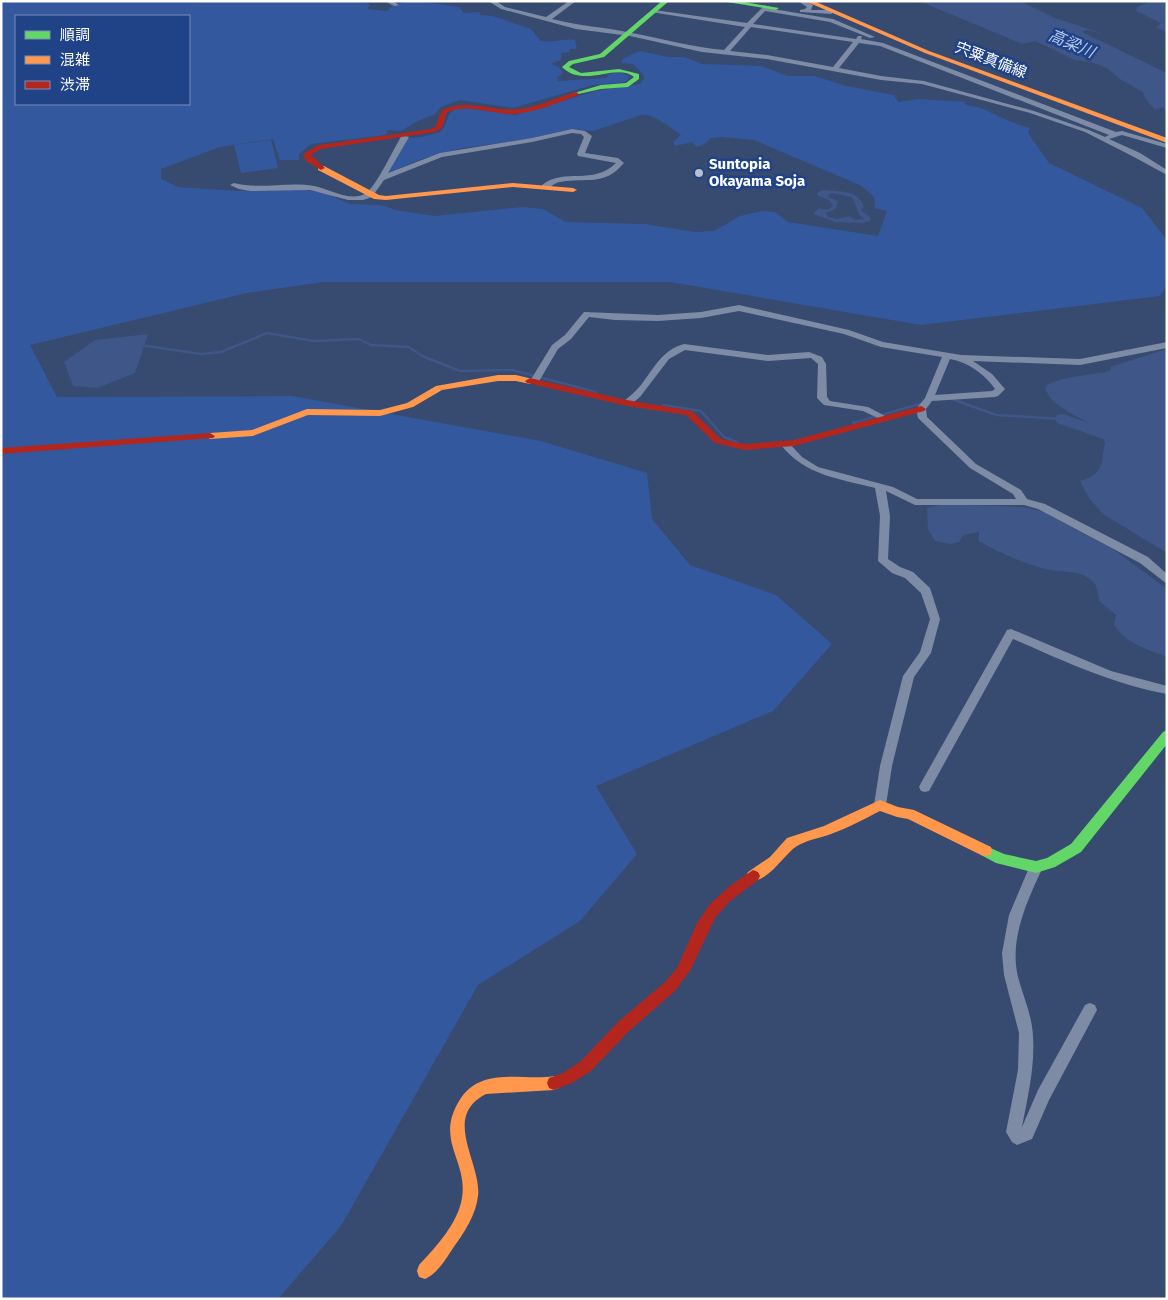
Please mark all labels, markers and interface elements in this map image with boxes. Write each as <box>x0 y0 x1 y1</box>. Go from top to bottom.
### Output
legend <box>15 15 190 105</box>
water label: 高梁川 <box>1046 25 1099 62</box>
text: 順調 <box>60 26 90 44</box>
street label: 宍粟真備線 <box>953 38 1029 82</box>
text: 混雑 <box>60 51 90 69</box>
text: 渋滞 <box>60 76 90 94</box>
place label: Suntopia Okayama Soja <box>709 155 805 190</box>
marker: Suntopia Okayama Soja <box>693 167 705 179</box>

